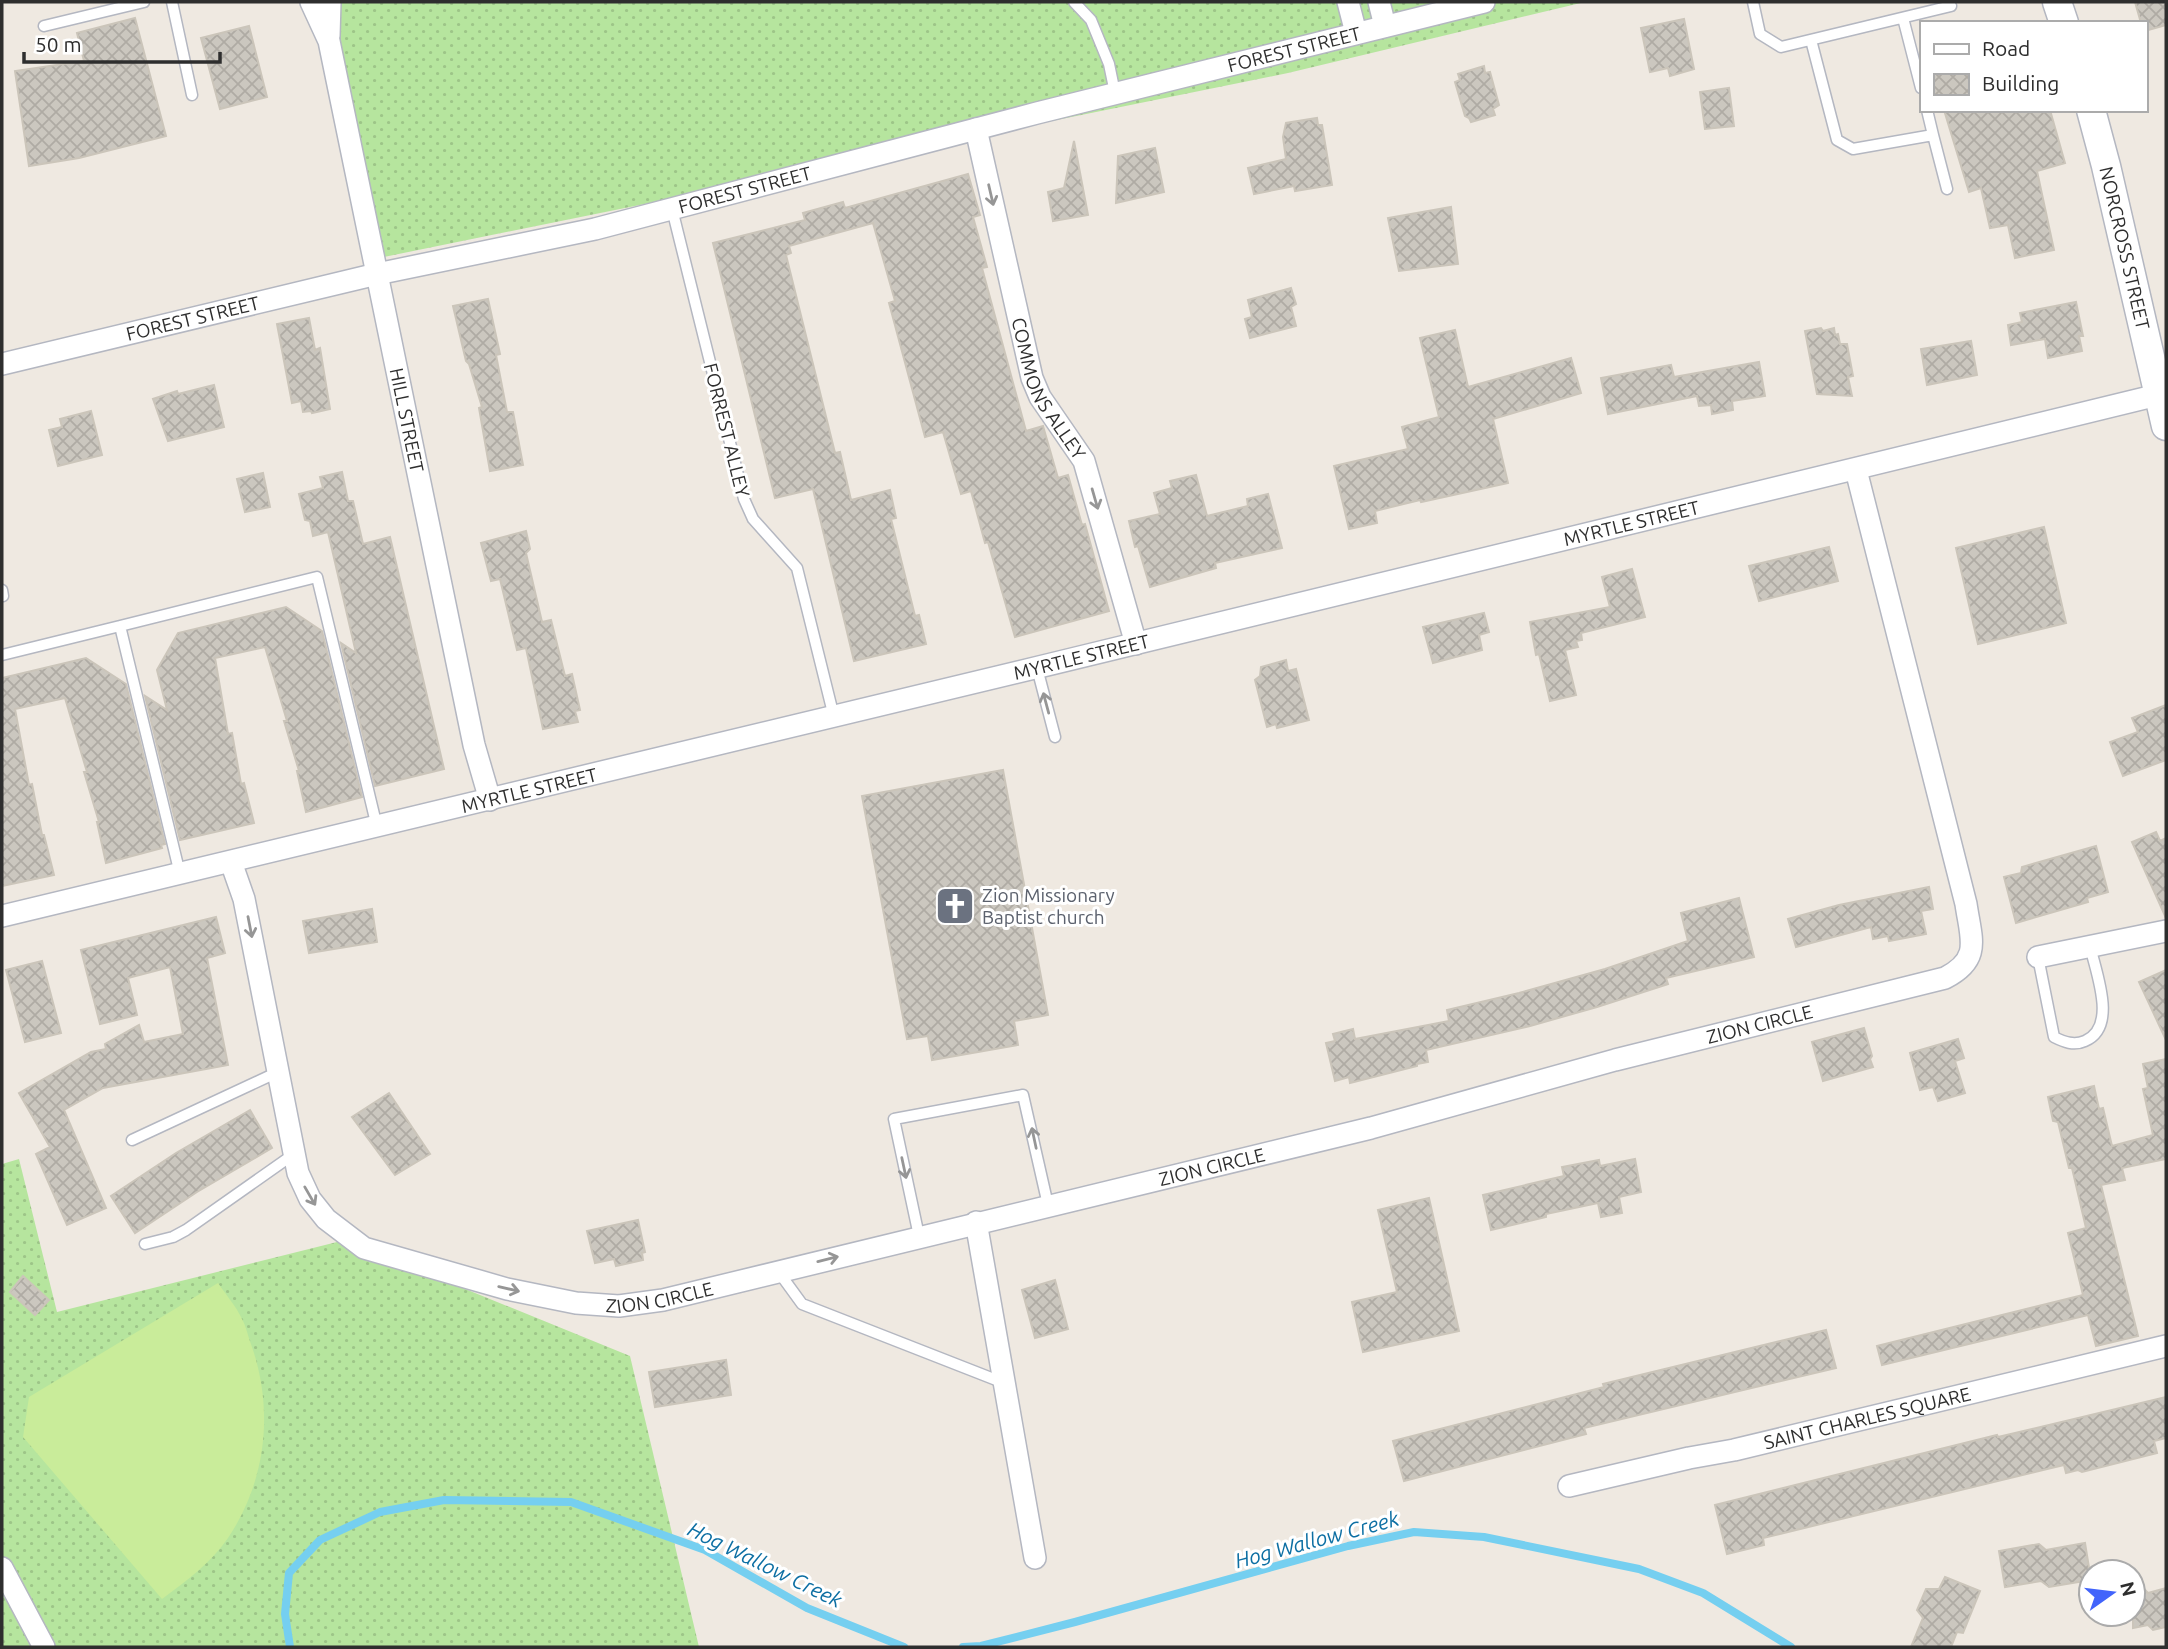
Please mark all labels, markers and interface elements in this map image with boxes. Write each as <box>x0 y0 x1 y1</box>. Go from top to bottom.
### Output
scale bar <box>24 21 220 65</box>
legend <box>1920 21 2147 112</box>
street label: FOREST STREET <box>1225 22 1363 76</box>
text: 50 m <box>35 32 82 56</box>
text: Road <box>1982 36 2030 60</box>
text: Building <box>1982 71 2059 95</box>
street label: FOREST STREET <box>676 162 814 218</box>
street label: NORCROSS STREET <box>2095 164 2154 332</box>
one-way arrow <box>985 183 999 206</box>
street label: FOREST STREET <box>124 292 262 345</box>
street label: COMMONS ALLEY <box>1008 315 1090 463</box>
street label: FORREST ALLEY <box>700 361 754 499</box>
street label: HILL STREET <box>386 366 429 475</box>
one-way arrow <box>1090 488 1103 510</box>
street label: MYRTLE STREET <box>1561 496 1702 550</box>
street label: MYRTLE STREET <box>1011 630 1152 684</box>
one-way arrow <box>1039 692 1052 714</box>
street label: MYRTLE STREET <box>459 763 600 817</box>
place label: Zion Missionary Baptist church <box>982 884 1115 928</box>
church icon: Zion Missionary Baptist church <box>934 885 976 927</box>
one-way arrow <box>243 915 257 938</box>
street label: ZION CIRCLE <box>1704 1000 1815 1048</box>
one-way arrow <box>1026 1127 1040 1150</box>
street label: ZION CIRCLE <box>1156 1143 1267 1190</box>
one-way arrow <box>899 1157 912 1179</box>
one-way arrow <box>303 1185 317 1205</box>
one-way arrow <box>816 1252 839 1265</box>
street label: ZION CIRCLE <box>605 1277 715 1317</box>
one-way arrow <box>498 1284 520 1297</box>
street label: SAINT CHARLES SQUARE <box>1762 1382 1973 1453</box>
water label: Hog Wallow Creek <box>1232 1506 1402 1572</box>
water label: Hog Wallow Creek <box>684 1516 847 1612</box>
north arrow <box>2077 1558 2147 1628</box>
text: N <box>2116 1579 2141 1598</box>

